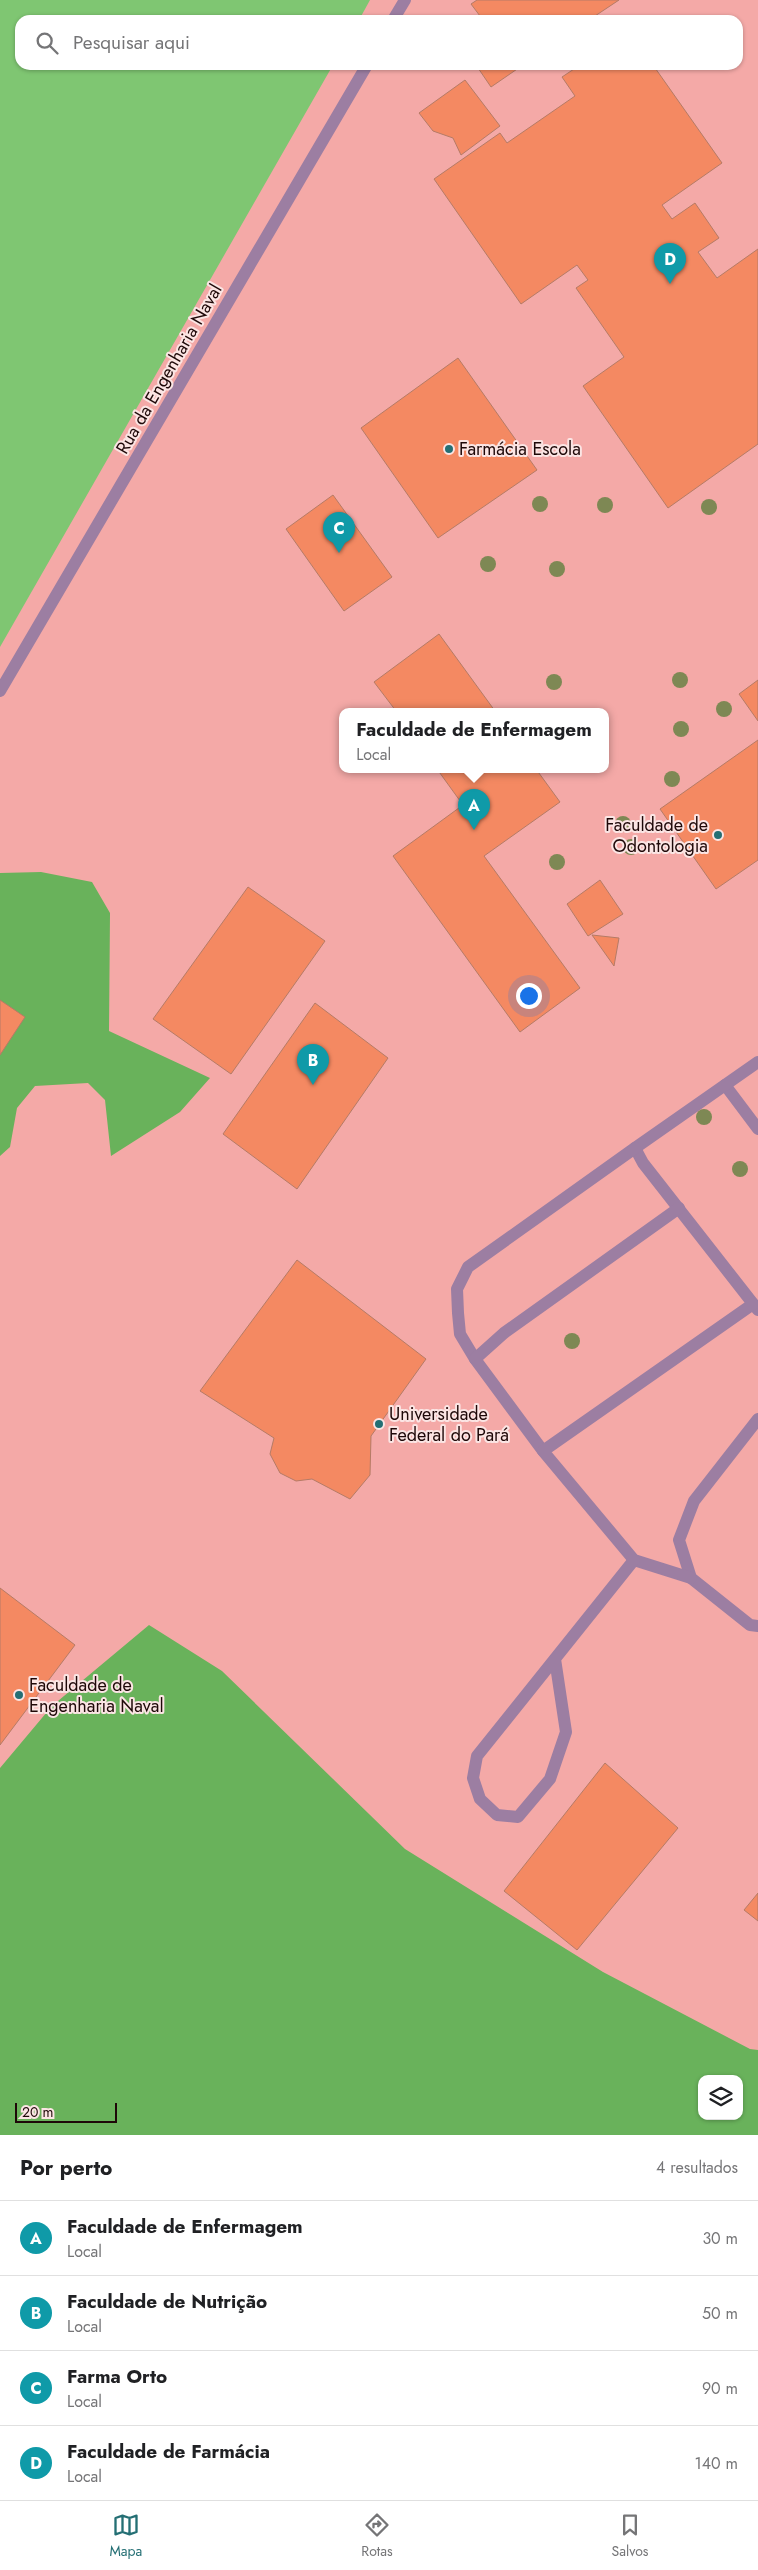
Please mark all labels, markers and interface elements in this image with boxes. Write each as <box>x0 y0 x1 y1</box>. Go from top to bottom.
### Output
search box <box>15 15 743 70</box>
icon: search <box>33 29 61 57</box>
text: Pesquisar aqui <box>73 29 190 56</box>
pin: D <box>654 243 686 284</box>
street label: Rua da Engenharia Naval <box>110 279 228 459</box>
place label: Farmácia Escola <box>459 436 581 462</box>
marker: Farmácia Escola <box>443 443 455 455</box>
pin: C <box>323 512 355 553</box>
popup <box>339 708 609 773</box>
text: Faculdade de Enfermagem <box>356 716 592 743</box>
text: Local <box>356 743 391 766</box>
pin: A <box>458 789 490 830</box>
place label: Faculdade de Odontologia <box>605 812 708 859</box>
marker: Faculdade de Odontologia <box>712 829 724 841</box>
your location <box>516 983 542 1009</box>
pin: B <box>297 1044 329 1085</box>
place label: Universidade Federal do Pará <box>389 1401 509 1448</box>
marker: Universidade Federal do Pará <box>373 1418 385 1430</box>
place label: Faculdade de Engenharia Naval <box>29 1672 164 1719</box>
marker: Faculdade de Engenharia Naval <box>13 1689 25 1701</box>
map controls <box>698 2075 743 2120</box>
button: layers <box>698 2075 743 2120</box>
scale bar <box>15 2100 118 2123</box>
text: 20 m <box>22 2102 54 2122</box>
text: Por perto <box>20 2153 112 2183</box>
text: 4 resultados <box>656 2156 738 2179</box>
text: Faculdade de Enfermagem <box>67 2213 303 2240</box>
text: A <box>30 2227 42 2250</box>
text: 30 m <box>702 2227 738 2250</box>
text: Local <box>67 2240 102 2263</box>
text: Faculdade de Nutrição <box>67 2288 267 2315</box>
text: B <box>31 2302 41 2325</box>
text: 50 m <box>702 2302 738 2325</box>
text: Local <box>67 2315 102 2338</box>
text: Farma Orto <box>67 2363 167 2390</box>
text: C <box>30 2377 42 2400</box>
text: 90 m <box>702 2377 738 2400</box>
text: Local <box>67 2390 102 2413</box>
text: Faculdade de Farmácia <box>67 2438 270 2465</box>
text: D <box>30 2452 42 2475</box>
text: 140 m <box>695 2452 738 2475</box>
text: Local <box>67 2465 102 2488</box>
tab: Mapa <box>110 2511 142 2561</box>
tab: Rotas <box>361 2511 393 2561</box>
tab: Salvos <box>612 2511 648 2561</box>

